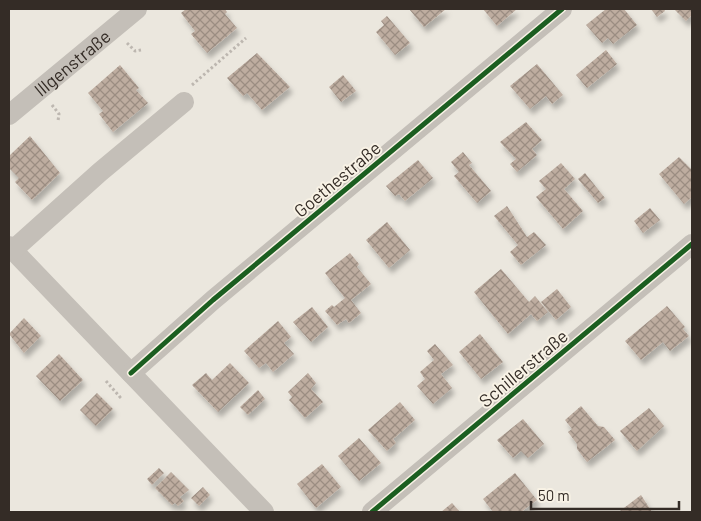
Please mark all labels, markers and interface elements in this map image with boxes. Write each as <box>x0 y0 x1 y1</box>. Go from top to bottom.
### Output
street label: Illgenstraße <box>30 25 115 101</box>
street label: Goethestraße <box>289 136 385 222</box>
street label: Schillerstraße <box>474 325 572 411</box>
scale bar <box>531 478 678 510</box>
text: 50 m <box>538 486 570 504</box>

